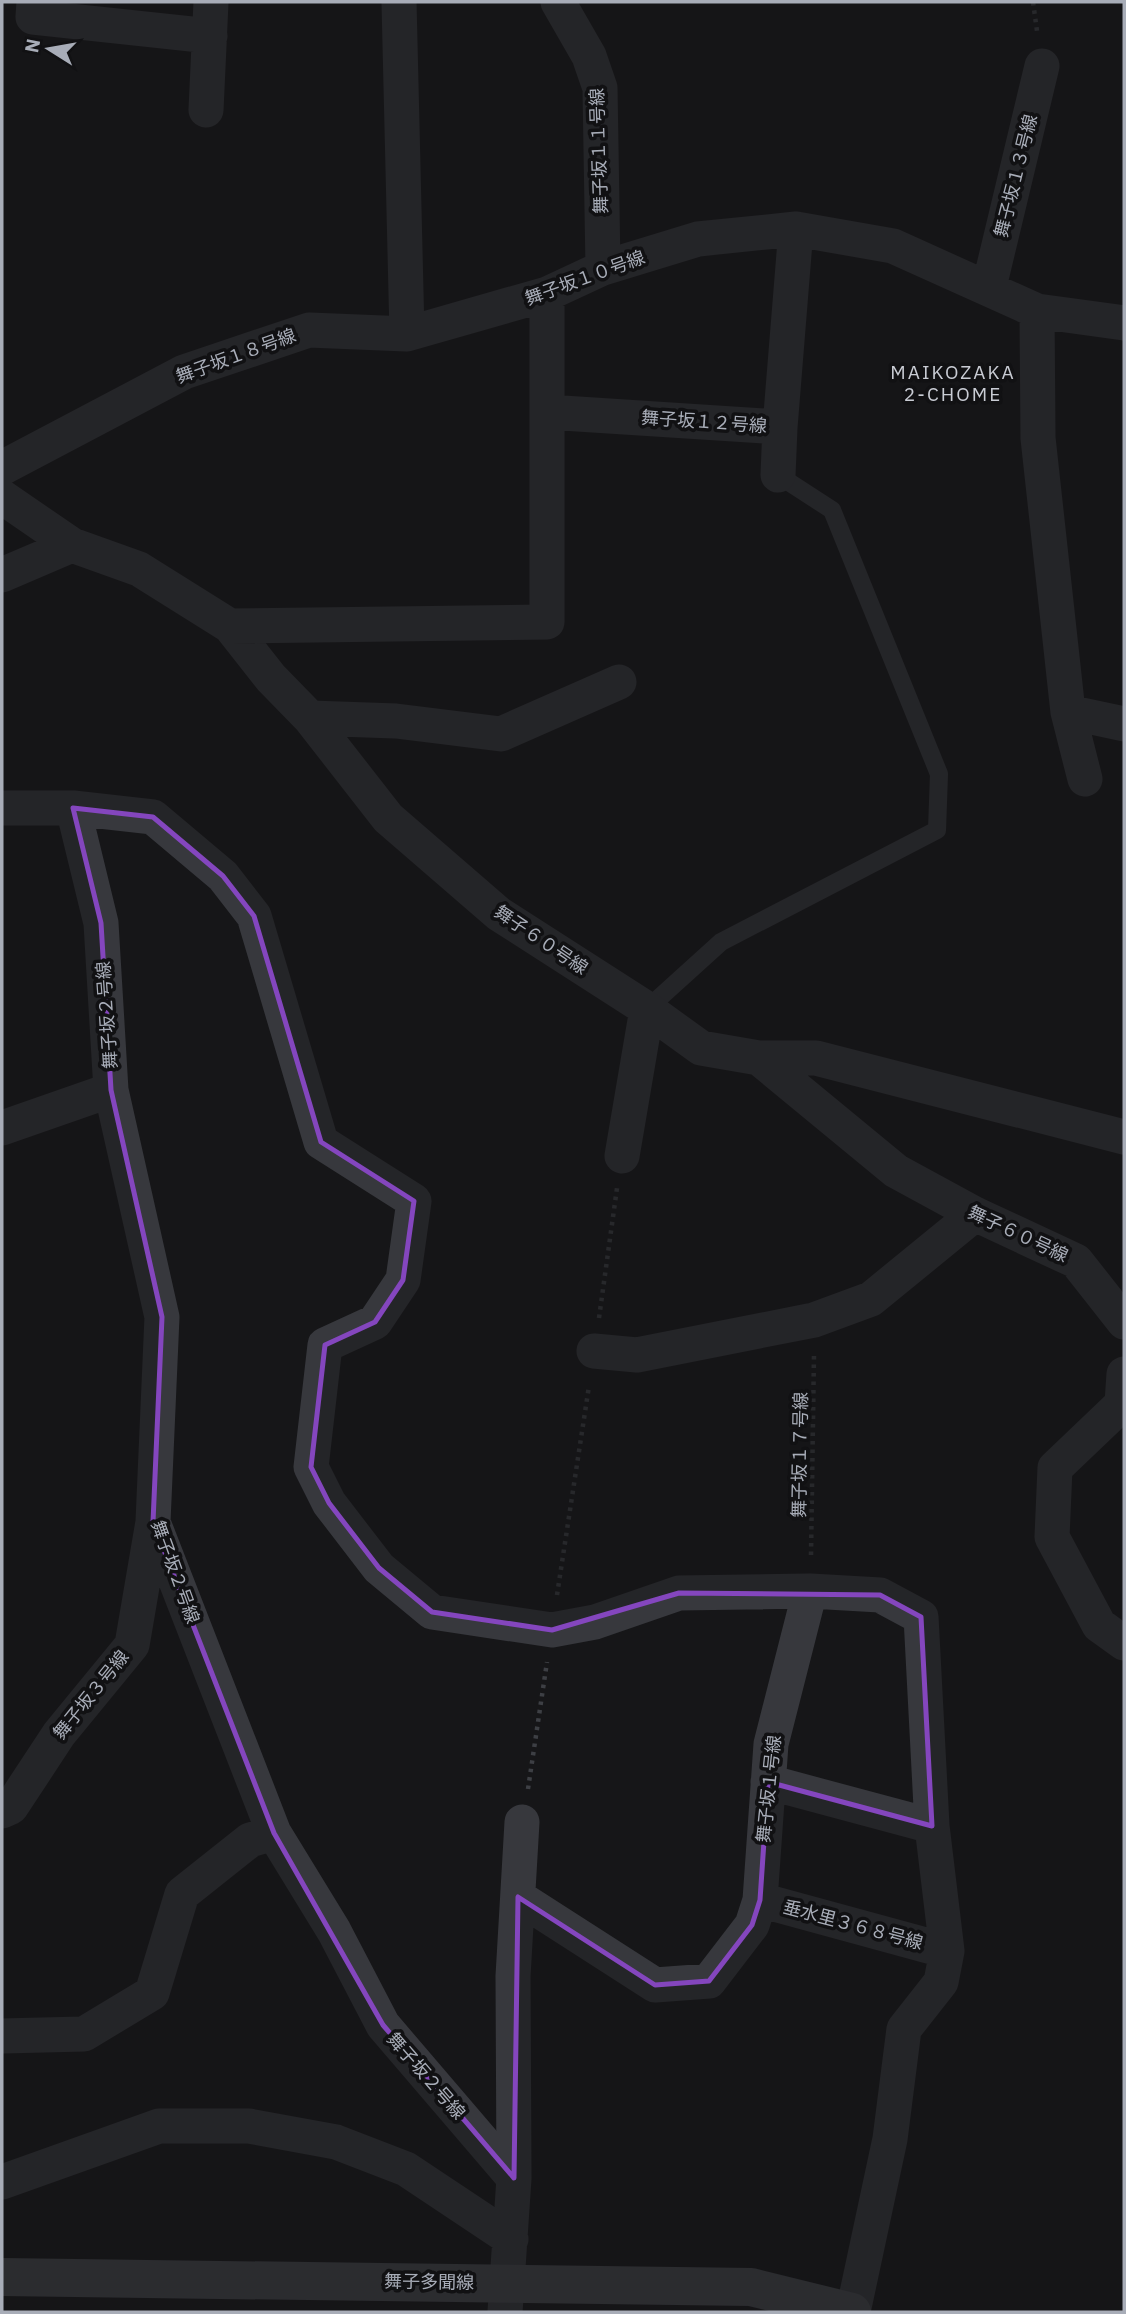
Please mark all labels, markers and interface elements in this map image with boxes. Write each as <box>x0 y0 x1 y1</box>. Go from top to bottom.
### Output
north arrow <box>14 14 84 84</box>
text: N <box>19 37 45 55</box>
street label: 舞子坂１１号線 <box>585 88 612 214</box>
street label: 舞子坂１３号線 <box>989 112 1042 240</box>
street label: 舞子坂１０号線 <box>522 245 648 310</box>
street label: 舞子坂１８号線 <box>173 323 299 388</box>
district label: MAIKOZAKA 2-CHOME <box>890 360 1016 406</box>
street label: 舞子坂１２号線 <box>640 406 768 437</box>
street label: 舞子６０号線 <box>490 900 592 979</box>
street label: 舞子坂２号線 <box>91 960 122 1070</box>
street label: 舞子６０号線 <box>964 1200 1072 1267</box>
street label: 舞子坂１７号線 <box>787 1392 812 1518</box>
street label: 舞子坂２号線 <box>146 1517 205 1627</box>
street label: 舞子坂３号線 <box>48 1645 134 1744</box>
street label: 舞子坂１号線 <box>751 1734 786 1844</box>
street label: 垂水里３６８号線 <box>781 1895 926 1954</box>
street label: 舞子坂２号線 <box>382 2027 470 2124</box>
street label: 舞子多聞線 <box>384 2269 474 2294</box>

